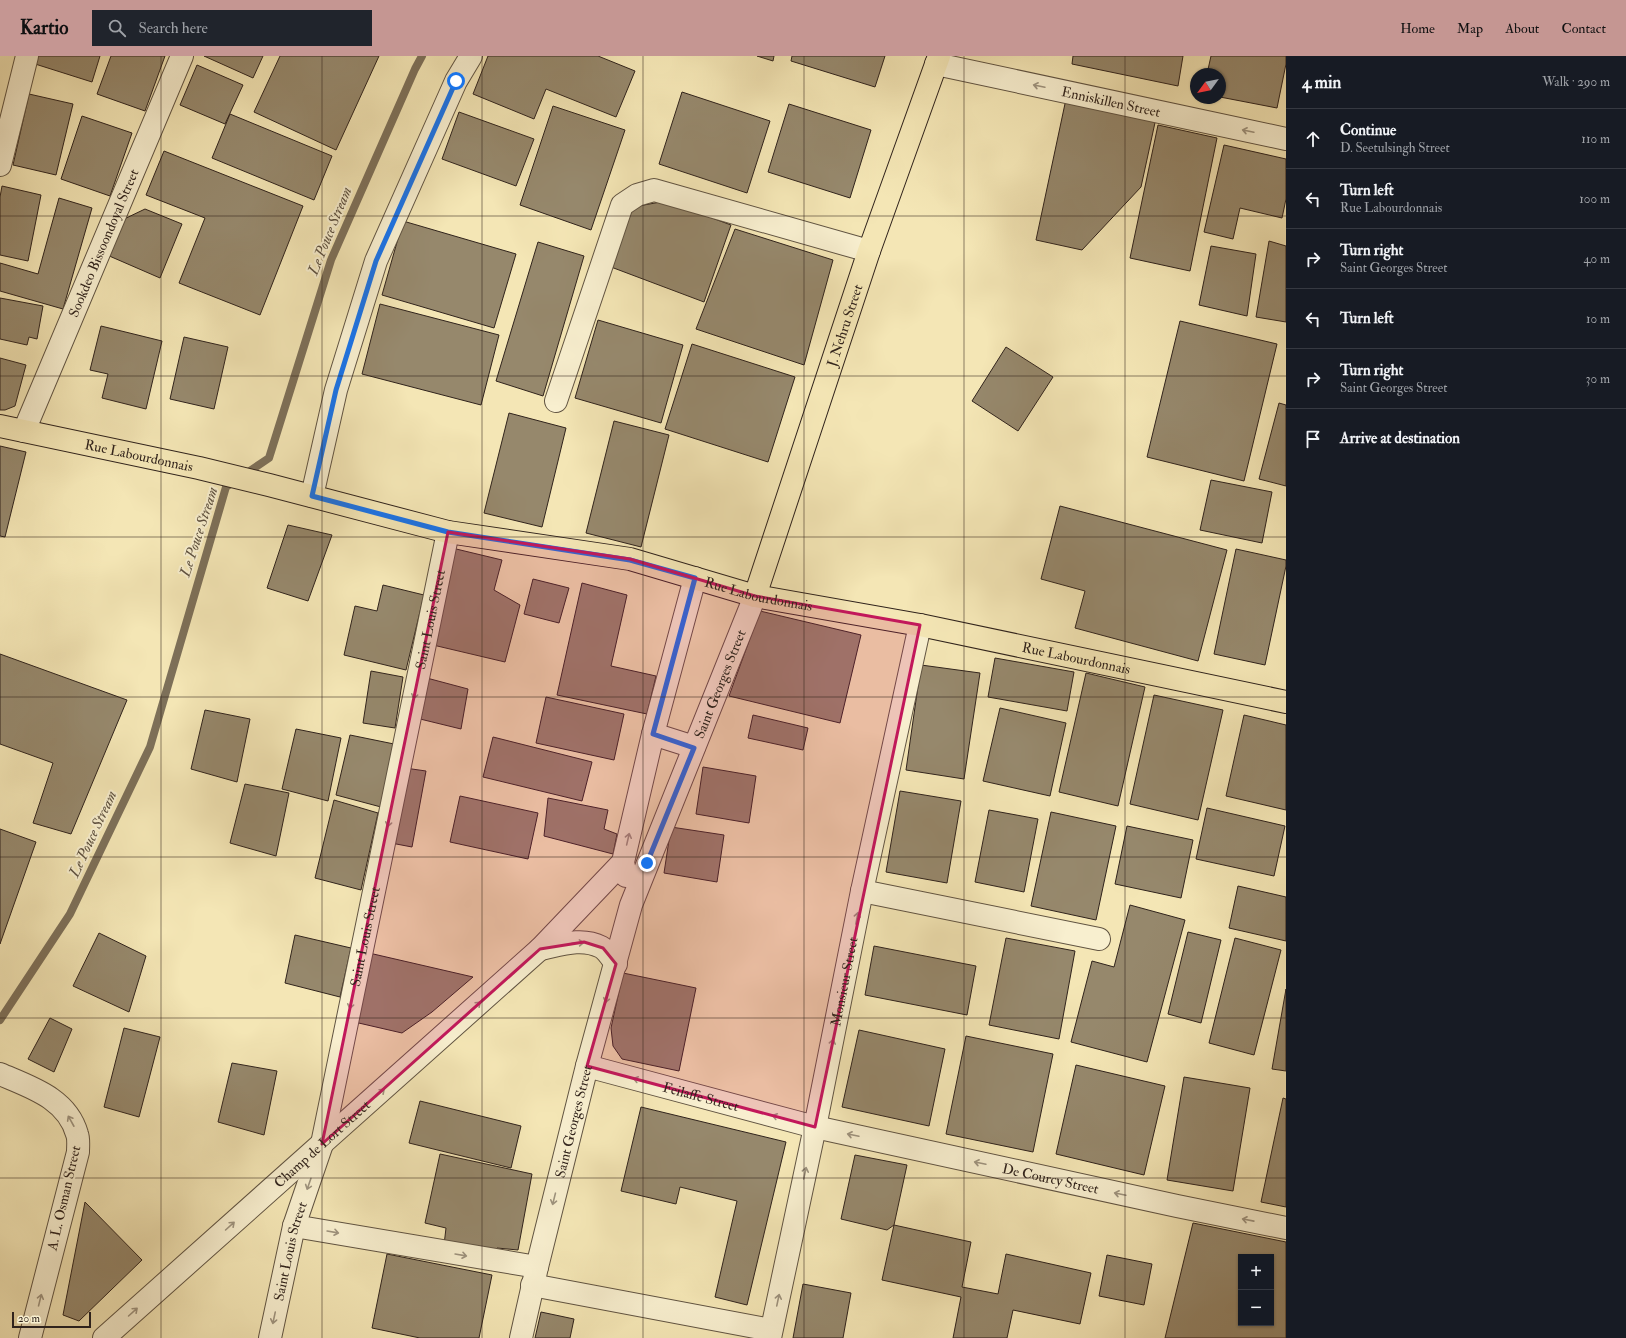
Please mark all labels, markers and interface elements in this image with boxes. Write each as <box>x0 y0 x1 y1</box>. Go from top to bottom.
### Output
search box <box>92 10 372 46</box>
text: Kartio <box>20 16 68 40</box>
icon: search <box>106 17 128 39</box>
text: Search here <box>138 19 208 38</box>
text: Home <box>1400 20 1435 37</box>
text: Map <box>1457 20 1483 37</box>
text: About <box>1505 20 1539 37</box>
text: Contact <box>1561 20 1606 37</box>
north arrow <box>1190 68 1226 104</box>
route start <box>447 72 465 90</box>
text: 4 min <box>1302 72 1341 93</box>
text: Walk · 290 m <box>1542 74 1610 90</box>
one-way arrow <box>1033 81 1046 89</box>
street label: Enniskillen Street <box>1060 83 1162 120</box>
text: Continue <box>1340 121 1396 140</box>
one-way arrow <box>1242 127 1255 135</box>
icon: ahead <box>1302 128 1324 150</box>
text: 110 m <box>1581 131 1610 147</box>
text: D. Seetulsingh Street <box>1340 140 1450 156</box>
street label: Sookdeo Bissoondoyal Street <box>64 166 142 320</box>
text: Turn left <box>1340 181 1394 200</box>
water label: Le Pouce Stream <box>303 184 356 279</box>
icon: left <box>1302 188 1324 210</box>
text: 100 m <box>1579 191 1610 207</box>
text: Rue Labourdonnais <box>1340 200 1442 216</box>
text: Turn right <box>1340 241 1403 260</box>
icon: right <box>1302 248 1324 270</box>
text: 40 m <box>1584 251 1610 267</box>
text: Saint Georges Street <box>1340 260 1447 276</box>
street label: J. Nehru Street <box>823 282 866 370</box>
icon: left <box>1302 308 1324 330</box>
text: Turn left <box>1340 309 1394 328</box>
text: 10 m <box>1586 311 1610 327</box>
text: Turn right <box>1340 361 1403 380</box>
icon: right <box>1302 368 1324 390</box>
text: 30 m <box>1586 371 1610 387</box>
text: Saint Georges Street <box>1340 380 1447 396</box>
icon: arrive <box>1302 428 1324 450</box>
text: Arrive at destination <box>1340 429 1460 448</box>
street label: Rue Labourdonnais <box>83 436 195 475</box>
water label: Le Pouce Stream <box>175 485 222 580</box>
street label: Saint Louis Street <box>411 567 449 671</box>
street label: Rue Labourdonnais <box>703 573 814 614</box>
street label: Saint Georges Street <box>690 627 749 741</box>
street label: Rue Labourdonnais <box>1020 638 1132 678</box>
one-way arrow <box>410 687 418 700</box>
water label: Le Pouce Stream <box>64 788 121 881</box>
one-way arrow <box>384 814 392 827</box>
one-way arrow <box>625 833 633 846</box>
route end <box>638 854 656 872</box>
street label: Saint Louis Street <box>346 885 383 988</box>
one-way arrow <box>853 912 861 925</box>
street label: Monsieur Street <box>827 935 861 1028</box>
one-way arrow <box>571 939 584 946</box>
one-way arrow <box>603 990 610 1003</box>
one-way arrow <box>347 996 355 1009</box>
one-way arrow <box>471 1002 481 1011</box>
one-way arrow <box>828 1039 836 1052</box>
street label: Saint Georges Street <box>551 1063 596 1179</box>
one-way arrow <box>632 1076 645 1083</box>
street label: Feilaffe Street <box>661 1078 741 1115</box>
one-way arrow <box>374 1088 385 1097</box>
street label: Champ de Lort Street <box>270 1096 374 1191</box>
one-way arrow <box>771 1113 784 1120</box>
one-way arrow <box>67 1115 74 1127</box>
one-way arrow <box>847 1131 860 1139</box>
street label: A. L. Osman Street <box>43 1143 84 1253</box>
one-way arrow <box>974 1159 987 1167</box>
street label: De Courcy Street <box>1001 1160 1101 1197</box>
one-way arrow <box>802 1167 810 1180</box>
one-way arrow <box>304 1177 312 1189</box>
one-way arrow <box>1114 1189 1127 1197</box>
one-way arrow <box>549 1192 557 1205</box>
street label: Saint Louis Street <box>270 1199 310 1302</box>
one-way arrow <box>1242 1216 1255 1224</box>
one-way arrow <box>225 1221 235 1230</box>
one-way arrow <box>326 1228 339 1236</box>
one-way arrow <box>454 1251 467 1259</box>
map controls <box>1238 1254 1274 1326</box>
button: + <box>1238 1254 1274 1290</box>
button: − <box>1238 1290 1274 1326</box>
one-way arrow <box>37 1294 44 1307</box>
one-way arrow <box>774 1294 782 1307</box>
one-way arrow <box>128 1307 138 1317</box>
scale bar <box>12 1310 91 1329</box>
text: 20 m <box>18 1312 40 1325</box>
one-way arrow <box>269 1312 277 1325</box>

